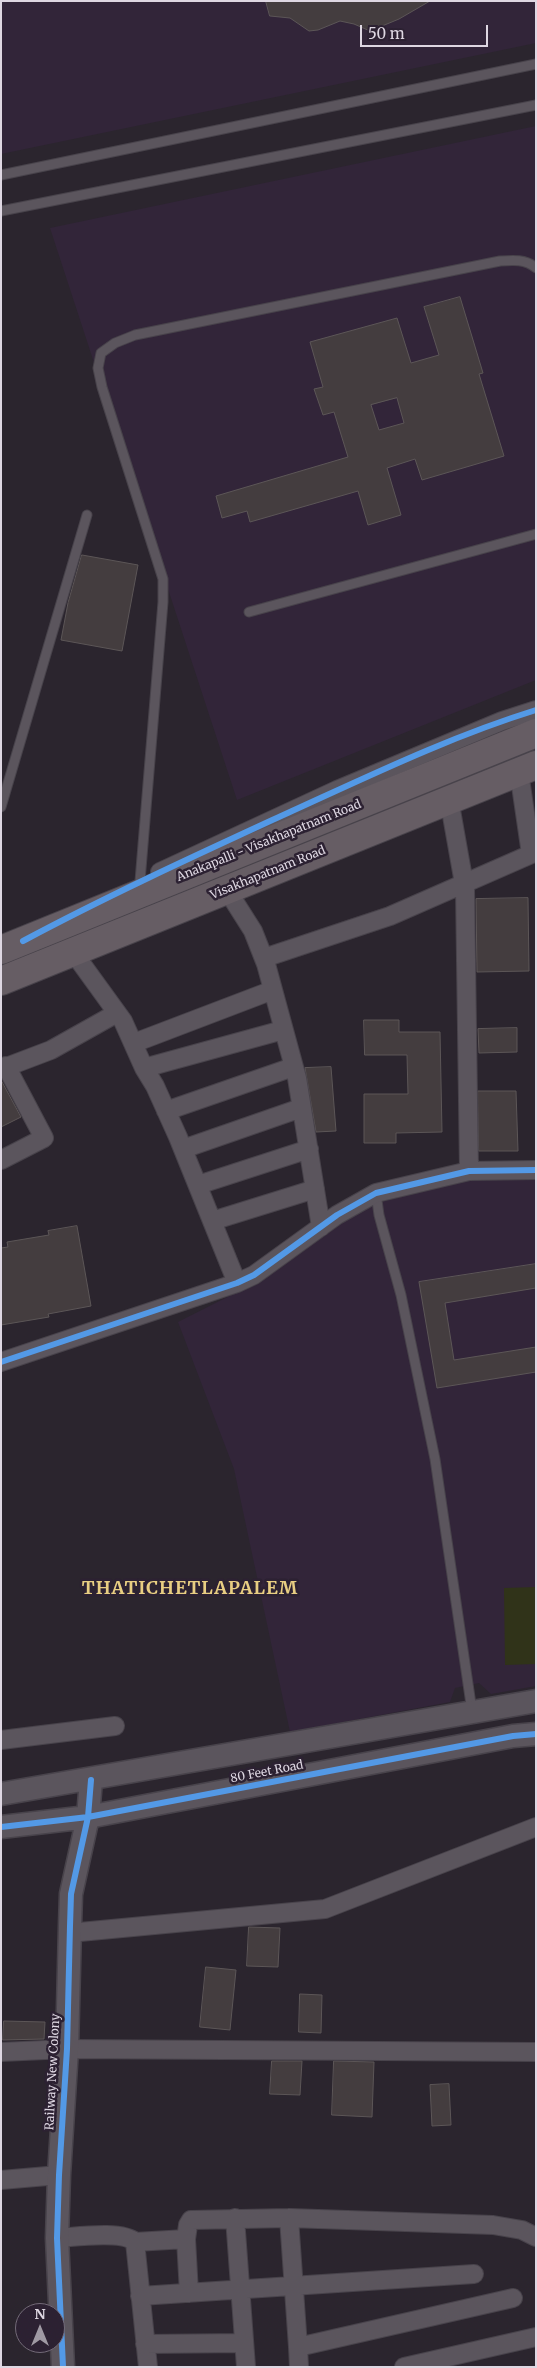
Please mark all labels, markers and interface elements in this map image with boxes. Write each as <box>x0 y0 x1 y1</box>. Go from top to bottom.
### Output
scale bar <box>362 15 490 47</box>
text: 50 m <box>368 24 405 43</box>
street label: Anakapalli - Visakhapatnam Road <box>175 797 363 885</box>
street label: Visakhapatnam Road <box>208 843 328 903</box>
district label: THATICHETLAPALEM <box>80 1578 300 1600</box>
street label: 80 Feet Road <box>229 1758 305 1786</box>
street label: Railway New Colony <box>43 2013 63 2131</box>
north arrow <box>15 2303 65 2353</box>
text: N <box>34 2305 46 2323</box>

